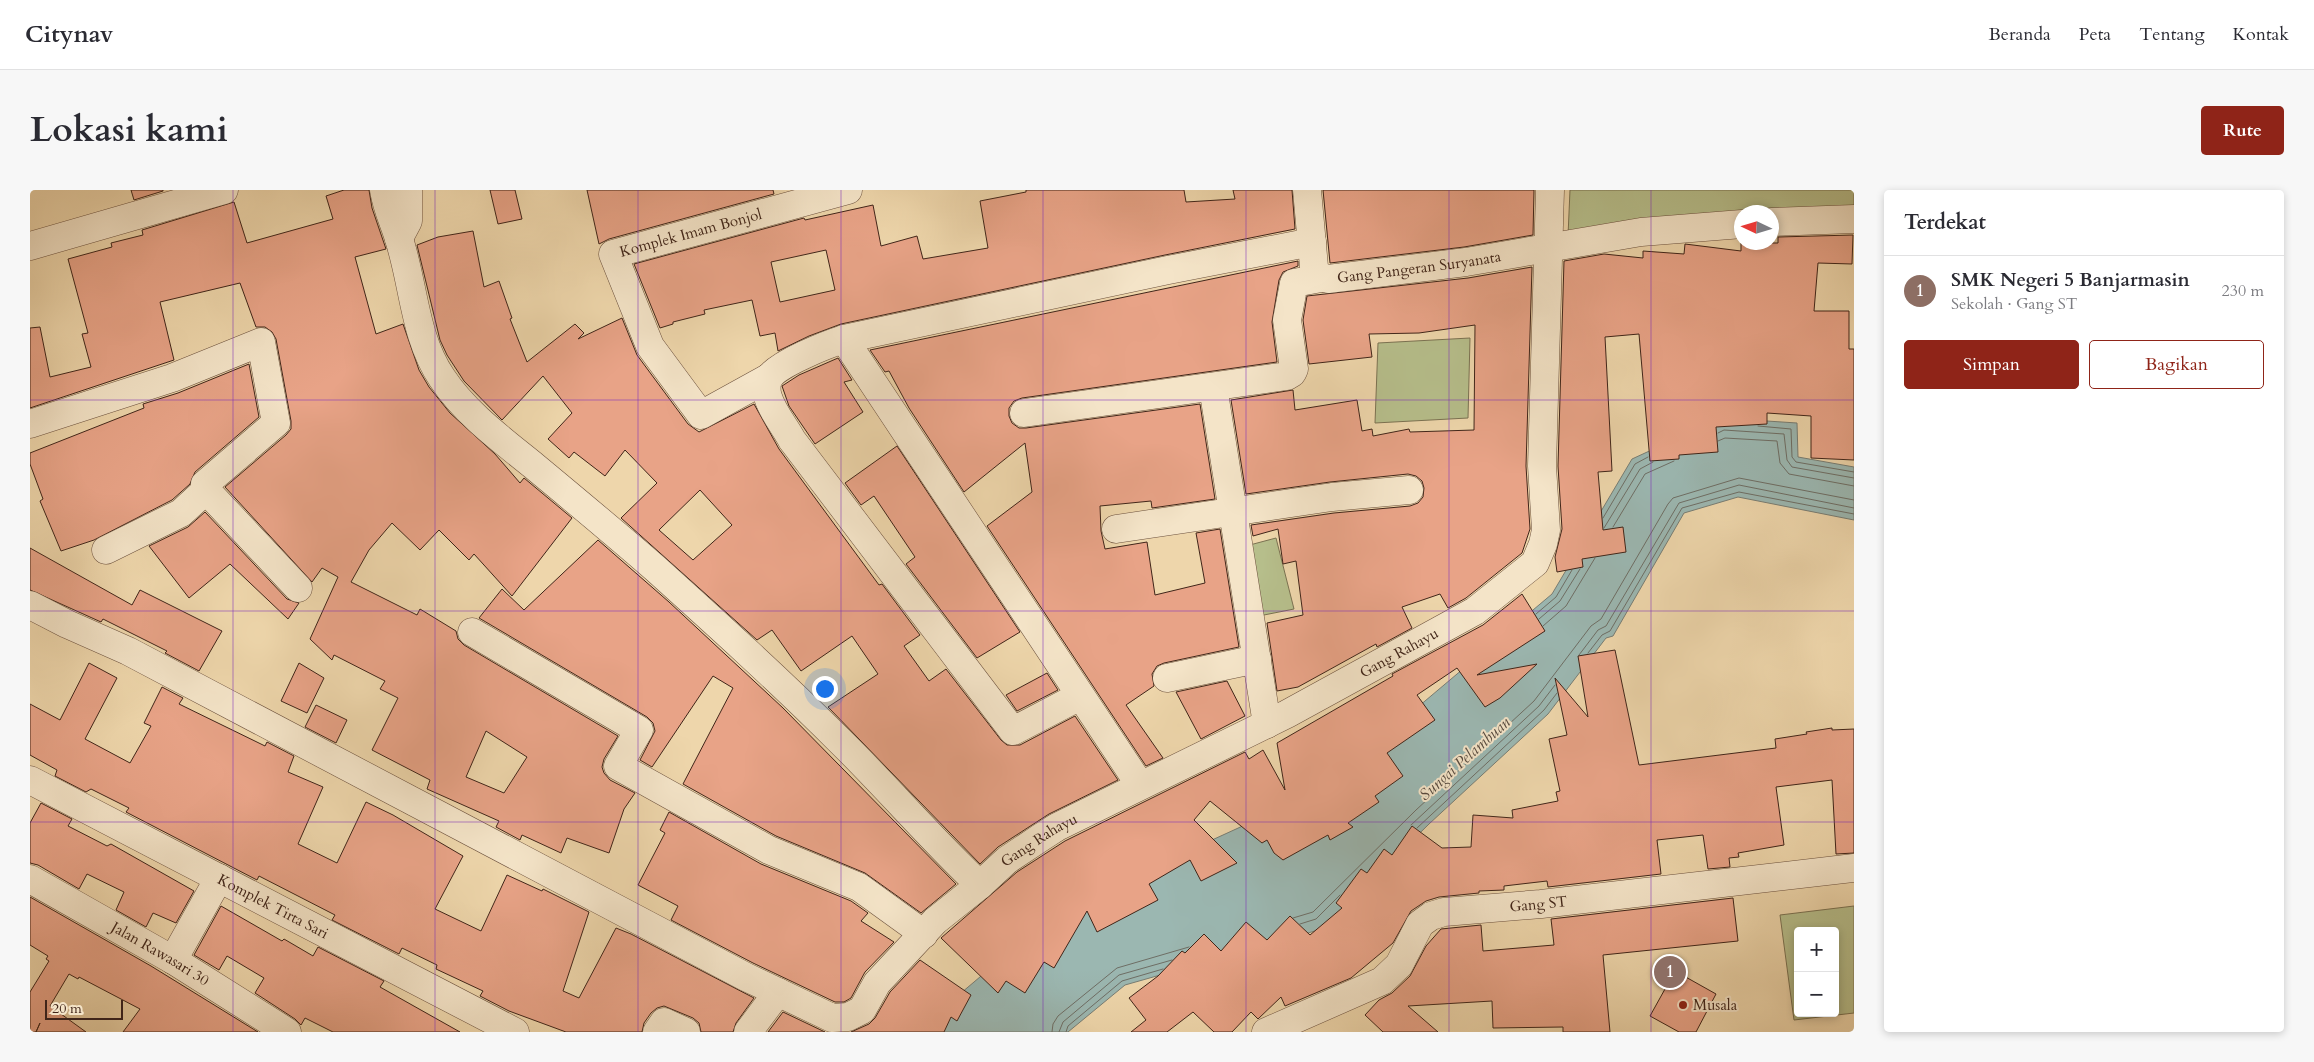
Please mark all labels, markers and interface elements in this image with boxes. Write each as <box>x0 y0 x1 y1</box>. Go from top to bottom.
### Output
text: Citynav <box>25 18 113 51</box>
text: Beranda <box>1989 22 2051 47</box>
text: Peta <box>2079 22 2111 47</box>
text: Tentang <box>2139 22 2205 47</box>
text: Kontak <box>2233 22 2289 47</box>
text: Lokasi kami <box>30 106 228 154</box>
button: Rute <box>2201 106 2284 155</box>
street label: Komplek Imam Bonjol <box>617 204 764 262</box>
north arrow <box>1734 205 1779 250</box>
text: Terdekat <box>1904 208 1986 237</box>
street label: Gang Pangeran Suryanata <box>1336 246 1503 288</box>
text: SMK Negeri 5 Banjarmasin <box>1951 267 2190 293</box>
text: 1 <box>1916 280 1924 302</box>
text: 230 m <box>2222 280 2264 302</box>
text: Sekolah · Gang ST <box>1951 293 2078 315</box>
button: Simpan <box>1904 340 2079 389</box>
button: Bagikan <box>2089 340 2264 389</box>
street label: Gang Rahayu <box>1356 623 1442 682</box>
your location <box>812 676 838 702</box>
water label: Sungai Pelambuan <box>1414 712 1515 806</box>
street label: Gang Rahayu <box>997 809 1081 872</box>
street label: Komplek Tirta Sari <box>214 869 332 943</box>
street label: Gang ST <box>1509 891 1568 917</box>
street label: Jalan Rawasari 30 <box>106 916 213 990</box>
map controls <box>1794 927 1839 1017</box>
button: + <box>1794 927 1839 972</box>
pin: 1 <box>1654 953 1686 991</box>
button: − <box>1794 972 1839 1017</box>
place label: Musala <box>1693 995 1738 1015</box>
scale bar <box>45 997 122 1020</box>
text: 20 m <box>52 999 82 1018</box>
marker: Musala <box>1677 999 1689 1011</box>

